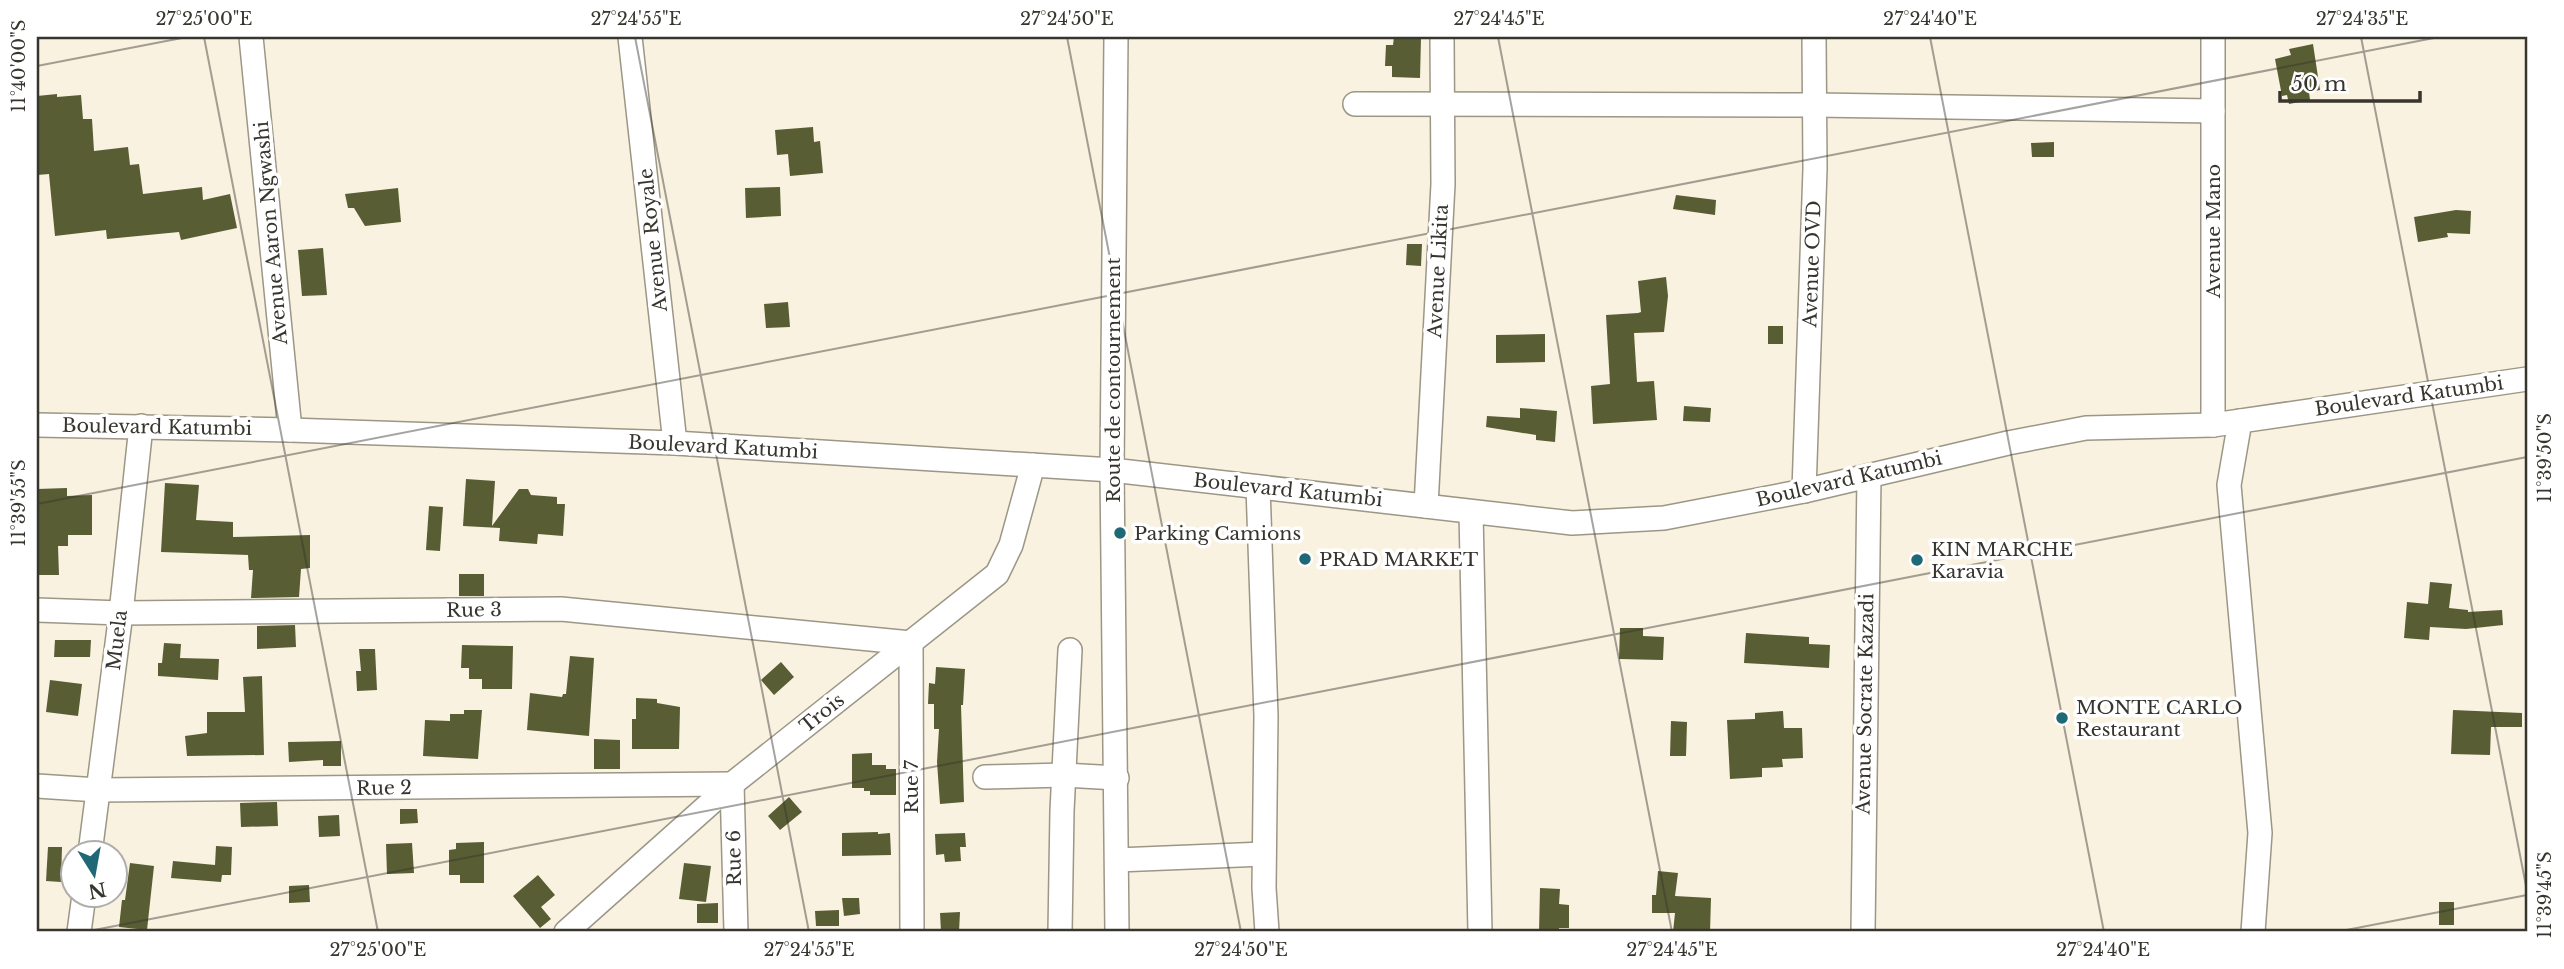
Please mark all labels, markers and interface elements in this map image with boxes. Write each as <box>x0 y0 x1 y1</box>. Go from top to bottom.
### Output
text: 27°25'00"E <box>156 8 252 30</box>
text: 27°24'55"E <box>590 8 682 30</box>
text: 27°24'50"E <box>1020 8 1114 30</box>
text: 27°24'45"E <box>1453 8 1545 30</box>
text: 27°24'40"E <box>1883 8 1977 30</box>
text: 27°24'35"E <box>2316 8 2408 30</box>
text: 11°40'00"S <box>8 20 30 112</box>
scale bar <box>2280 60 2420 104</box>
text: 50 m <box>2291 71 2347 97</box>
street label: Avenue Aaron Ngwashi <box>250 120 292 347</box>
street label: Avenue Mano <box>2202 164 2225 299</box>
street label: Avenue Royale <box>634 167 672 314</box>
street label: Avenue OVD <box>1798 200 1826 329</box>
street label: Avenue Likita <box>1423 203 1453 340</box>
street label: Route de contournement <box>1102 257 1125 503</box>
street label: Boulevard Katumbi <box>2313 371 2505 421</box>
text: 11°39'50"S <box>2534 413 2556 503</box>
street label: Boulevard Katumbi <box>62 414 253 440</box>
street label: Boulevard Katumbi <box>627 431 819 463</box>
street label: Boulevard Katumbi <box>1754 446 1945 512</box>
text: 11°39'55"S <box>8 459 30 547</box>
street label: Boulevard Katumbi <box>1192 469 1384 511</box>
place label: Parking Camions <box>1134 522 1301 545</box>
marker: Parking Camions <box>1112 525 1128 541</box>
place label: KIN MARCHE Karavia <box>1931 538 2073 583</box>
place label: PRAD MARKET <box>1319 548 1478 571</box>
marker: PRAD MARKET <box>1297 551 1313 567</box>
marker: KIN MARCHE Karavia <box>1909 552 1925 568</box>
street label: Avenue Socrate Kazadi <box>1852 593 1878 816</box>
street label: Rue 3 <box>446 598 502 622</box>
street label: Muela <box>102 608 132 672</box>
street label: Trois <box>795 688 849 738</box>
place label: MONTE CARLO Restaurant <box>2076 696 2242 741</box>
marker: MONTE CARLO Restaurant <box>2054 710 2070 726</box>
street label: Rue 7 <box>900 760 923 814</box>
street label: Rue 2 <box>356 776 412 800</box>
street label: Rue 6 <box>722 830 746 886</box>
north arrow <box>60 839 130 909</box>
text: 11°39'45"S <box>2534 851 2556 939</box>
text: N <box>86 877 108 903</box>
text: 27°25'00"E <box>330 939 426 961</box>
text: 27°24'55"E <box>763 939 855 961</box>
text: 27°24'50"E <box>1194 939 1288 961</box>
text: 27°24'45"E <box>1626 939 1718 961</box>
text: 27°24'40"E <box>2056 939 2150 961</box>

